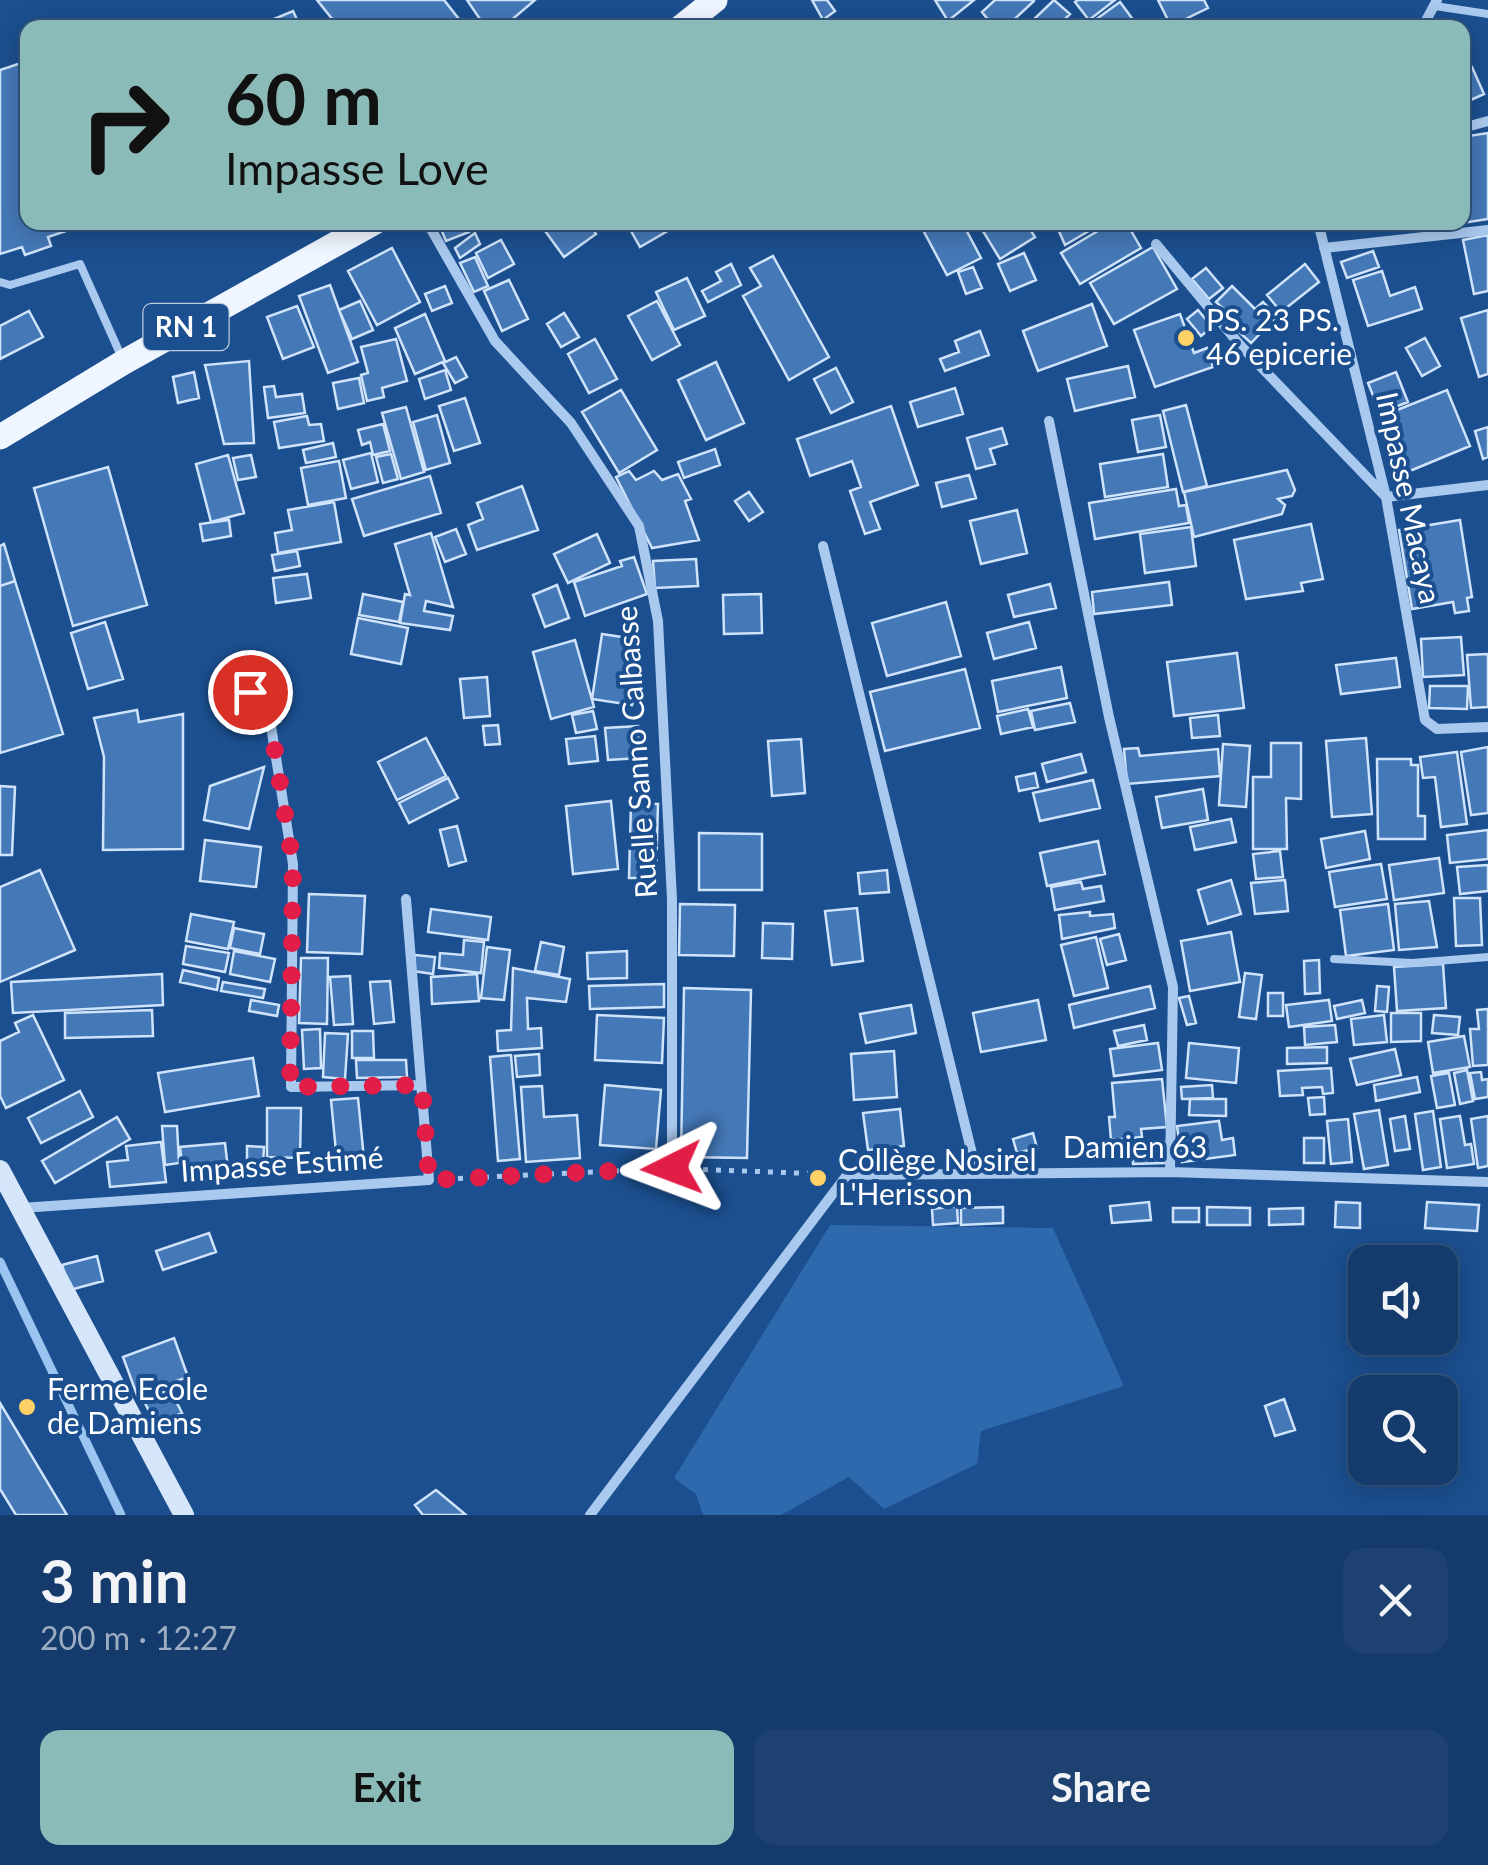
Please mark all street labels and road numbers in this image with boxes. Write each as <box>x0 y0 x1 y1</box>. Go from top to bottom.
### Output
road number: RN 1 <box>144 304 228 350</box>
street label: Impasse Macaya <box>1370 389 1450 607</box>
street label: Ruelle Sanno Calbasse <box>607 605 663 900</box>
street label: Damien 63 <box>1063 1128 1207 1164</box>
street label: Impasse Estimé <box>179 1138 384 1188</box>

